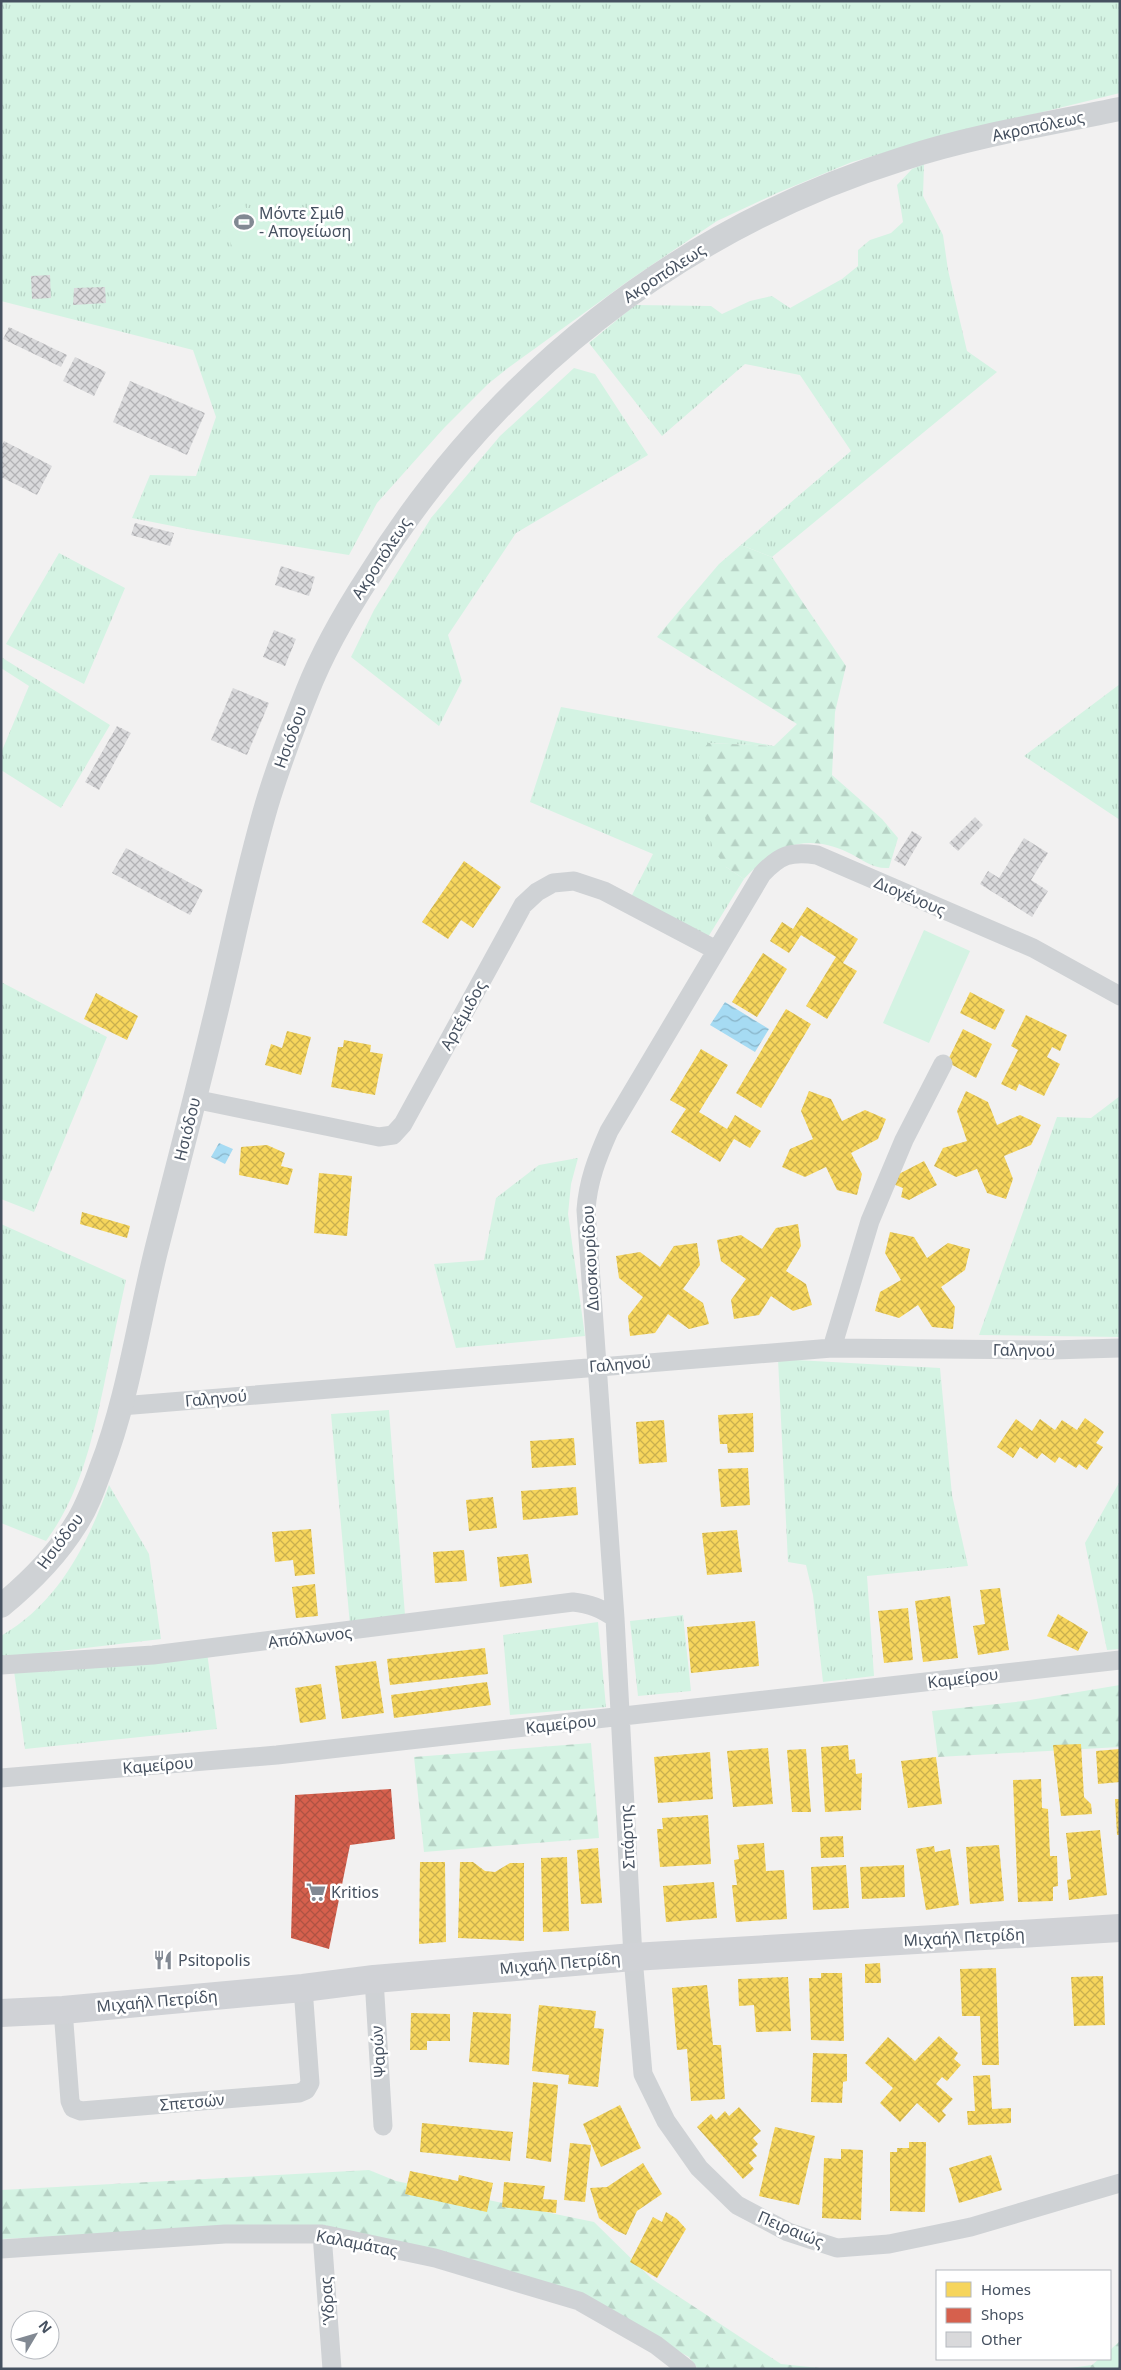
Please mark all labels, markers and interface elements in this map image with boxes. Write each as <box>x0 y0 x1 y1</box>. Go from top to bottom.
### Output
street label: Ακροπόλεως <box>990 105 1086 147</box>
place label: Μόντε Σμιθ - Απογείωση <box>259 202 351 242</box>
sports icon: Μόντε Σμιθ - Απογείωση <box>233 211 255 233</box>
street label: Ακροπόλεως <box>619 238 709 308</box>
street label: Ακροπόλεως <box>346 513 416 603</box>
street label: Ησιόδου <box>269 703 311 771</box>
street label: Διογένους <box>871 871 949 921</box>
street label: Αρτέμιδος <box>435 976 491 1054</box>
street label: Ησιόδου <box>168 1095 206 1163</box>
street label: Διοσκουρίδου <box>576 1205 604 1311</box>
street label: Γαληνού <box>993 1338 1055 1362</box>
street label: Γαληνού <box>588 1351 652 1377</box>
street label: Γαληνού <box>184 1384 248 1412</box>
street label: Ησιόδου <box>32 1508 88 1574</box>
street label: Απόλλωνος <box>267 1621 353 1653</box>
street label: Καμείρου <box>926 1663 1000 1693</box>
street label: Καμείρου <box>524 1709 598 1739</box>
street label: Καμείρου <box>122 1751 194 1779</box>
street label: Σπάρτης <box>614 1804 640 1870</box>
supermarket icon: Kritios <box>305 1881 327 1903</box>
place label: Kritios <box>331 1881 379 1903</box>
street label: Μιχαήλ Πετρίδη <box>903 1923 1025 1951</box>
street label: Μιχαήλ Πετρίδη <box>499 1947 621 1979</box>
restaurant icon: Psitopolis <box>152 1949 174 1971</box>
place label: Psitopolis <box>178 1949 250 1971</box>
street label: Μιχαήλ Πετρίδη <box>96 1985 218 2017</box>
street label: Ψαρών <box>365 2025 391 2079</box>
street label: Σπετσών <box>159 2088 225 2116</box>
street label: Πειραιώς <box>755 2205 828 2253</box>
street label: Καλαμάτας <box>314 2224 400 2262</box>
legend <box>936 2270 1111 2360</box>
street label: Ύδρας <box>314 2276 340 2326</box>
text: Homes <box>981 2279 1031 2299</box>
text: Shops <box>981 2304 1024 2324</box>
north arrow <box>10 2310 60 2360</box>
text: N <box>35 2316 57 2337</box>
text: Other <box>981 2329 1022 2349</box>

